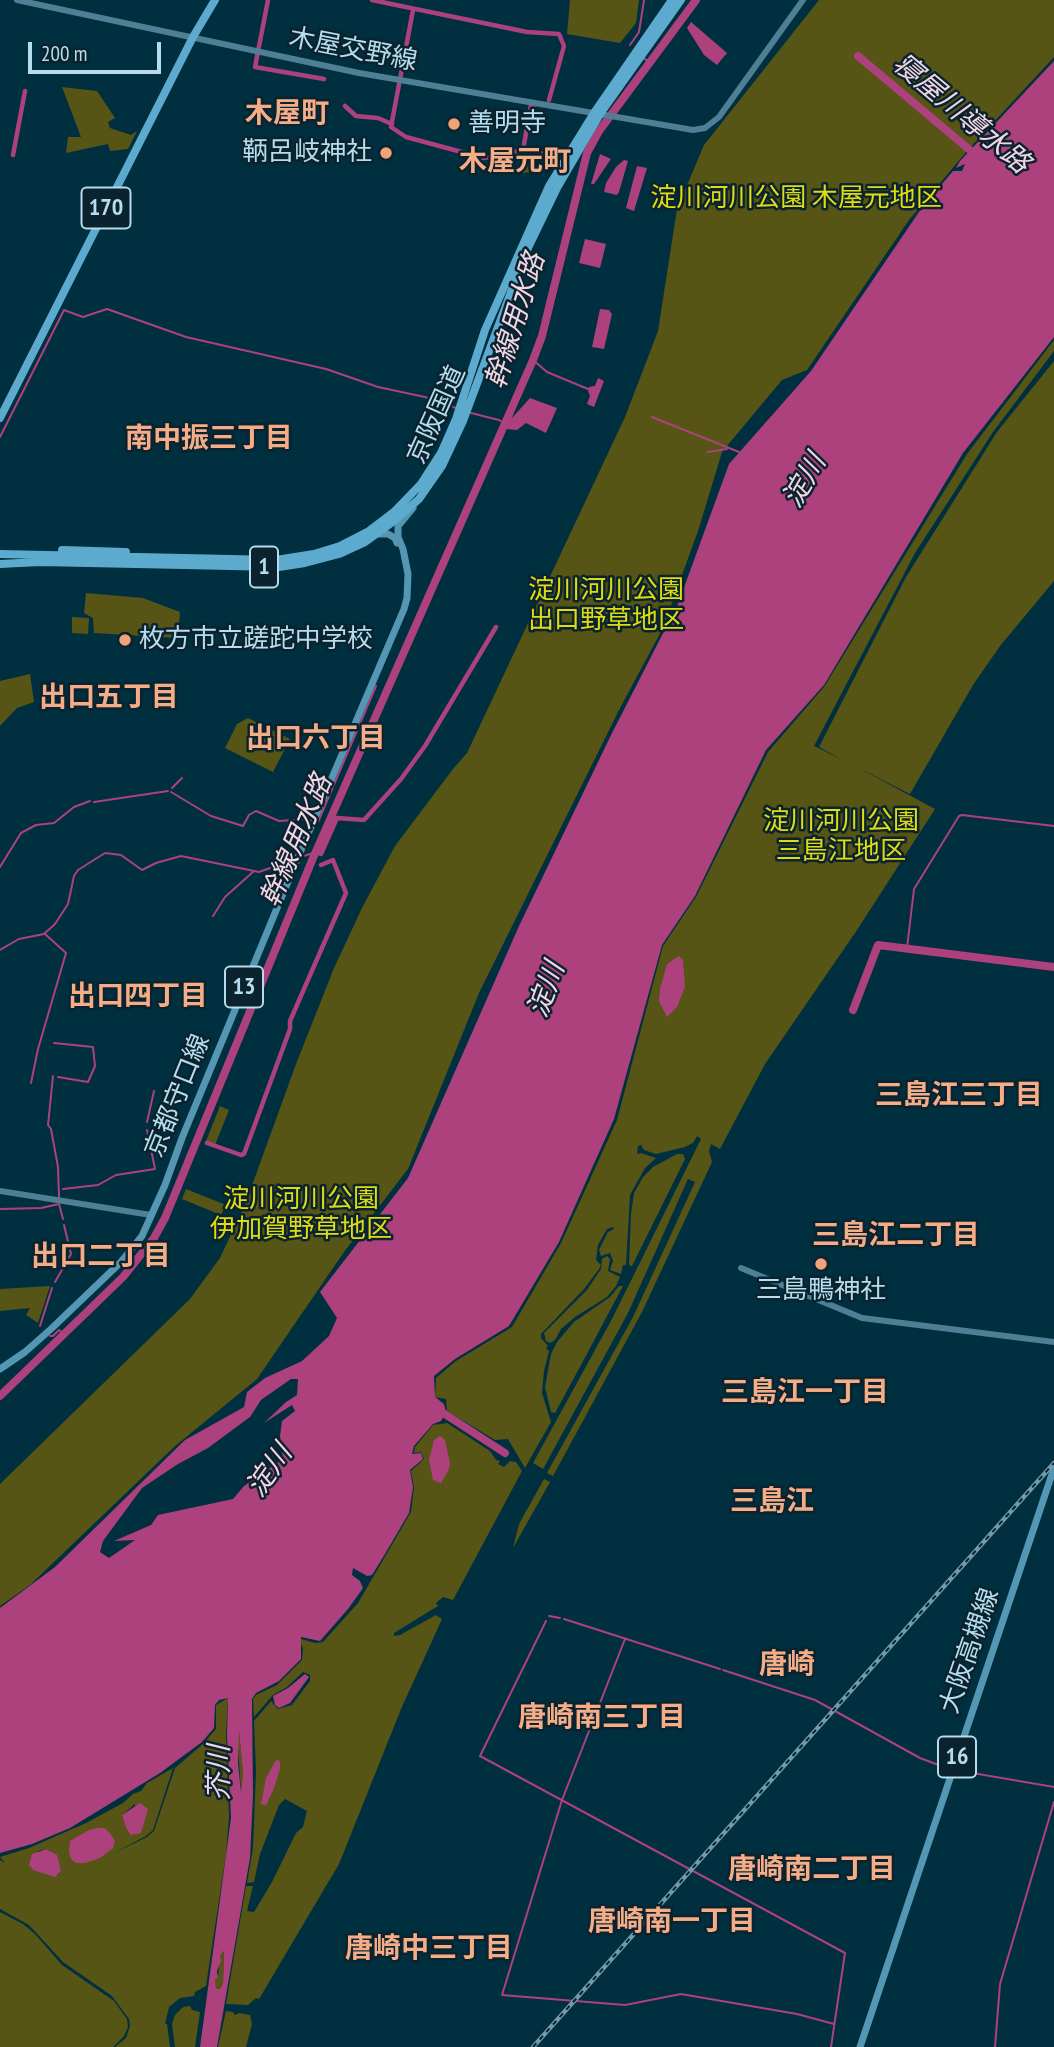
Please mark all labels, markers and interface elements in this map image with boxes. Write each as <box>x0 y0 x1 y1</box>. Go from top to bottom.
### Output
street label: 木屋交野線 <box>286 22 420 78</box>
scale bar <box>32 28 164 72</box>
text: 200 m <box>41 40 87 67</box>
water label: 寝屋川導水路 <box>886 47 1036 181</box>
district label: 木屋町 <box>245 97 329 131</box>
place label: 善明寺 <box>468 108 546 140</box>
marker: 善明寺 <box>446 116 462 132</box>
place label: 鞆呂岐神社 <box>242 137 372 169</box>
marker: 鞆呂岐神社 <box>378 145 394 161</box>
district label: 木屋元町 <box>459 145 571 179</box>
park label: 淀川河川公園 木屋元地区 <box>650 183 942 215</box>
road number: 170 <box>82 188 130 229</box>
water label: 幹線用水路 <box>479 249 553 393</box>
street label: 京阪国道 <box>402 361 472 469</box>
district label: 南中振三丁目 <box>125 422 293 456</box>
water label: 淀川 <box>776 448 834 514</box>
road number: 1 <box>250 546 278 588</box>
park label: 淀川河川公園 出口野草地区 <box>528 575 684 636</box>
place label: 枚方市立蹉跎中学校 <box>139 624 373 656</box>
marker: 枚方市立蹉跎中学校 <box>117 632 133 648</box>
district label: 出口五丁目 <box>39 681 179 715</box>
district label: 出口六丁目 <box>246 722 386 756</box>
water label: 幹線用水路 <box>254 770 340 912</box>
park label: 淀川河川公園 三島江地区 <box>763 806 919 868</box>
water label: 淀川 <box>522 958 572 1022</box>
road number: 13 <box>225 967 263 1007</box>
district label: 出口四丁目 <box>68 980 208 1014</box>
street label: 京都守口線 <box>139 1030 217 1162</box>
district label: 三島江三丁目 <box>875 1079 1043 1113</box>
park label: 淀川河川公園 伊加賀野草地区 <box>210 1184 392 1246</box>
district label: 三島江二丁目 <box>812 1219 980 1253</box>
district label: 出口二丁目 <box>31 1240 171 1274</box>
marker: 三島鴨神社 <box>813 1256 829 1272</box>
place label: 三島鴨神社 <box>756 1275 886 1307</box>
district label: 三島江一丁目 <box>721 1376 889 1410</box>
water label: 淀川 <box>240 1438 300 1504</box>
district label: 三島江 <box>730 1485 814 1519</box>
street label: 大阪高槻線 <box>934 1584 1006 1718</box>
district label: 唐崎 <box>759 1648 815 1682</box>
district label: 唐崎南三丁目 <box>518 1701 686 1735</box>
road number: 16 <box>938 1736 976 1778</box>
water label: 芥川 <box>203 1745 237 1801</box>
district label: 唐崎南二丁目 <box>728 1853 896 1887</box>
district label: 唐崎南一丁目 <box>588 1905 756 1939</box>
district label: 唐崎中三丁目 <box>345 1932 513 1966</box>

